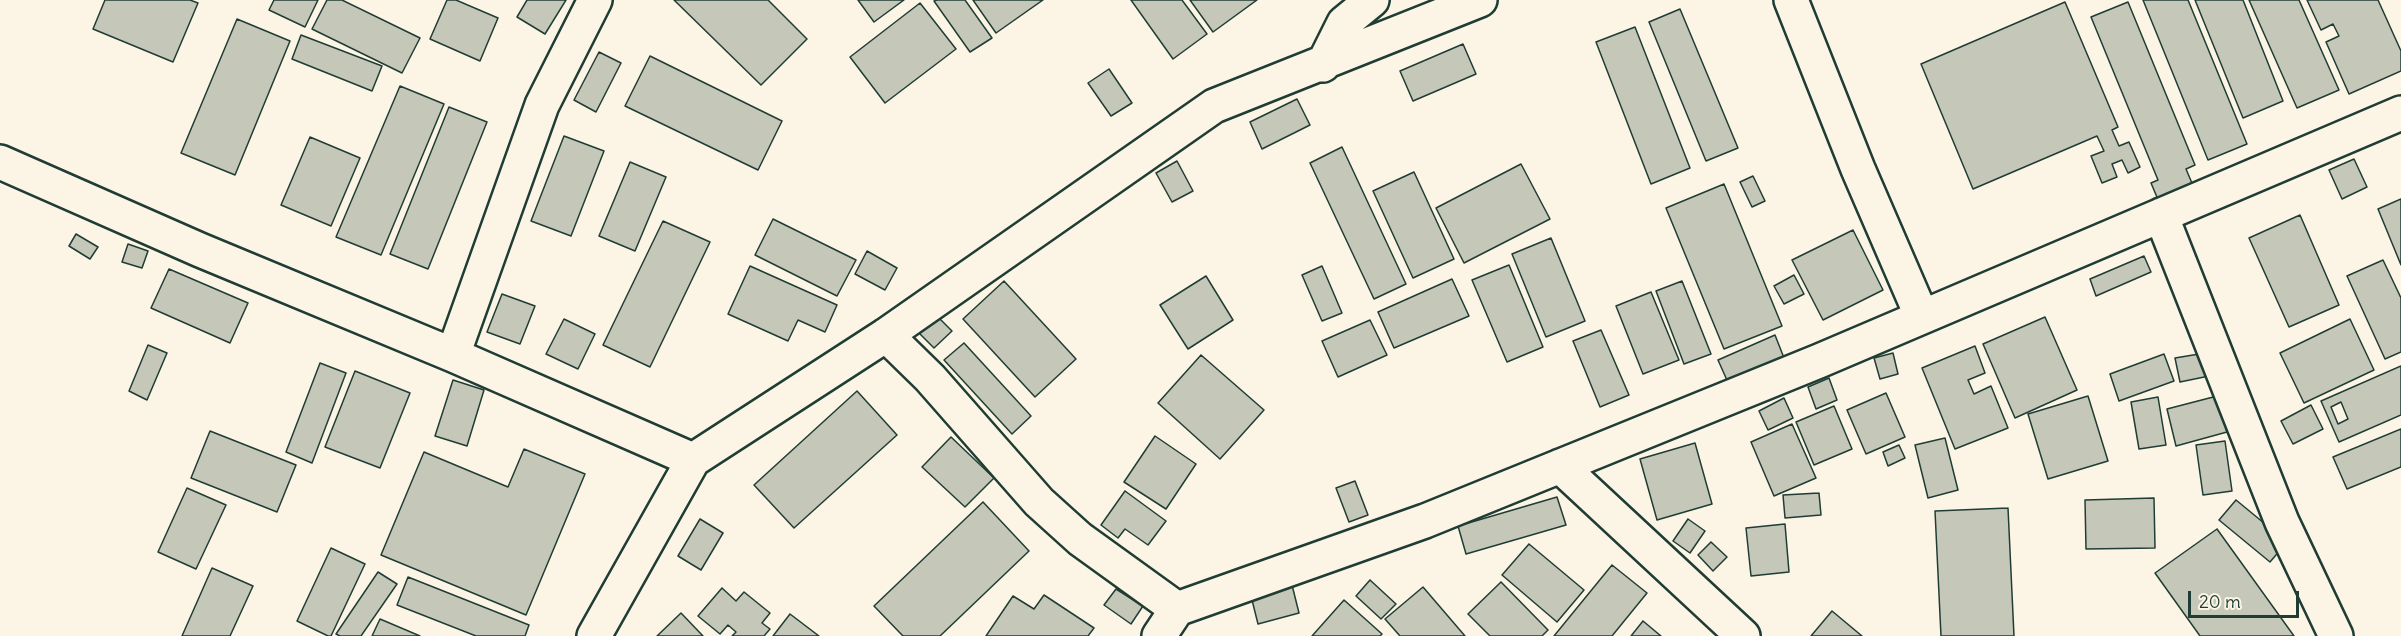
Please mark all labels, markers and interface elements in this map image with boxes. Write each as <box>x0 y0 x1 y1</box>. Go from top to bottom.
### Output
scale bar <box>2191 579 2302 617</box>
text: 20 m <box>2199 590 2241 613</box>

